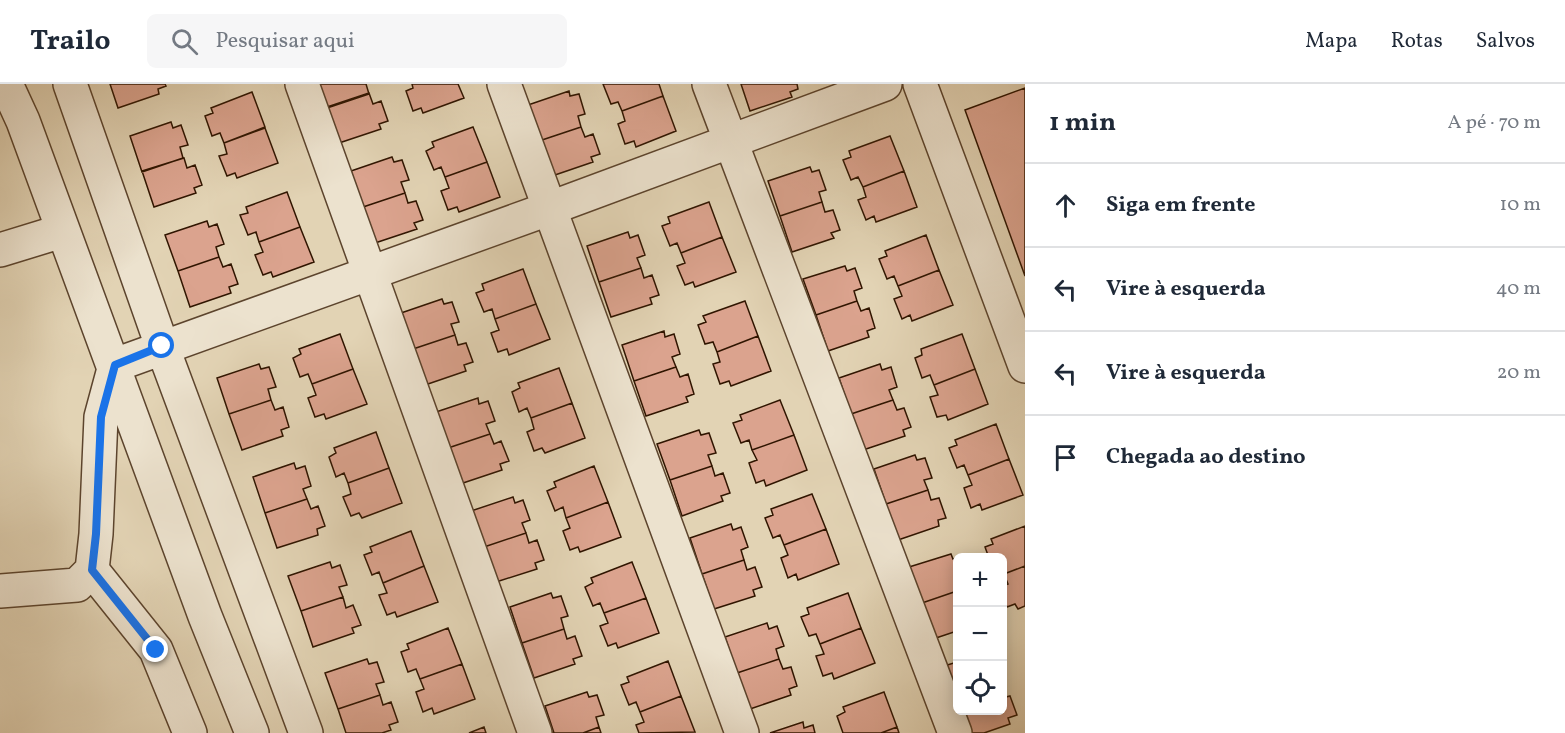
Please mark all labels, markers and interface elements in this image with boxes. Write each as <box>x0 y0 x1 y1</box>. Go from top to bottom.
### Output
search box <box>147 14 567 68</box>
text: Trailo <box>30 22 111 61</box>
icon: search <box>168 25 201 58</box>
text: Pesquisar aqui <box>216 26 355 57</box>
text: Mapa <box>1305 27 1358 56</box>
text: Rotas <box>1391 27 1443 56</box>
text: Salvos <box>1476 27 1535 56</box>
text: 1 min <box>1049 105 1116 141</box>
text: A pé · 70 m <box>1447 109 1541 137</box>
icon: ahead <box>1049 189 1082 222</box>
text: Siga em frente <box>1106 190 1256 221</box>
text: 10 m <box>1500 191 1541 219</box>
icon: left <box>1049 273 1082 306</box>
text: Vire à esquerda <box>1106 274 1266 305</box>
text: 40 m <box>1496 275 1541 303</box>
route start <box>148 332 174 358</box>
icon: left <box>1049 357 1082 390</box>
text: Vire à esquerda <box>1106 358 1266 389</box>
text: 20 m <box>1497 359 1541 387</box>
icon: arrive <box>1049 441 1082 474</box>
text: Chegada ao destino <box>1106 442 1306 473</box>
map controls <box>953 553 1007 715</box>
button: + <box>953 553 1007 607</box>
button: − <box>953 607 1007 661</box>
route end <box>142 636 168 662</box>
button: locate <box>953 661 1007 715</box>

